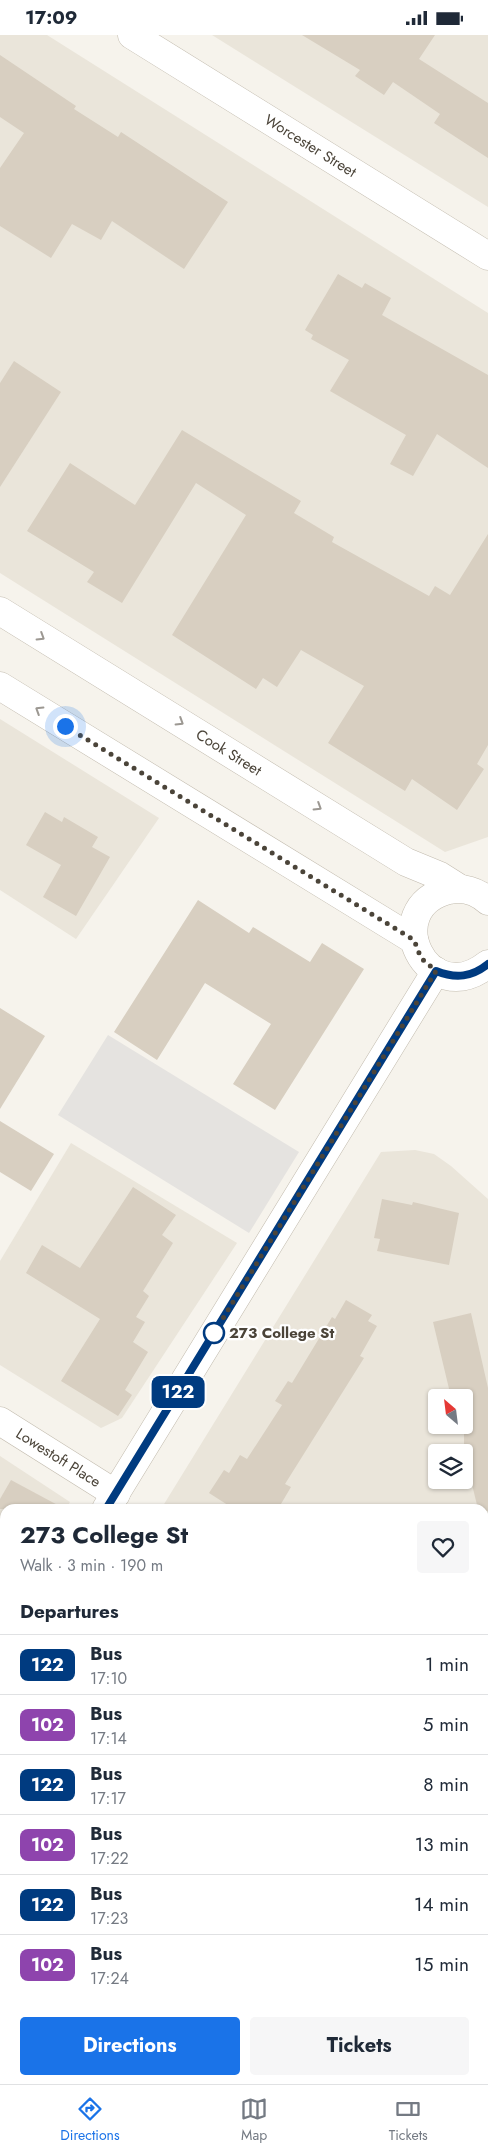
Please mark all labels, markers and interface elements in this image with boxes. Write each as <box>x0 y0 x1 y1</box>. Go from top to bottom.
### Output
text: 17:09 <box>25 4 78 31</box>
street label: Worcester Street <box>260 109 361 183</box>
one-way arrow <box>36 630 45 640</box>
one-way arrow <box>36 706 45 716</box>
your location <box>53 714 78 739</box>
one-way arrow <box>174 716 183 725</box>
street label: Cook Street <box>192 724 266 781</box>
one-way arrow <box>312 801 321 811</box>
marker: 273 College St <box>203 1322 225 1344</box>
place label: 273 College St <box>229 1322 334 1344</box>
line badge: 122 <box>149 1376 207 1408</box>
text: 122 <box>162 1379 194 1405</box>
north arrow <box>428 1389 472 1434</box>
map controls <box>428 1389 473 1489</box>
street label: Lowestoft Place <box>12 1423 105 1493</box>
button: layers <box>428 1444 473 1489</box>
text: 273 College St <box>20 1517 188 1552</box>
button: heart <box>417 1521 469 1573</box>
text: Walk · 3 min · 190 m <box>20 1554 163 1577</box>
text: Departures <box>20 1598 119 1625</box>
text: Bus <box>90 1640 122 1667</box>
text: 1 min <box>425 1651 469 1678</box>
text: 122 <box>31 1652 64 1678</box>
text: 17:10 <box>90 1667 127 1690</box>
text: Bus <box>90 1700 122 1727</box>
text: 5 min <box>423 1711 469 1738</box>
text: 102 <box>31 1712 64 1738</box>
text: 17:14 <box>90 1727 127 1750</box>
text: Bus <box>90 1760 122 1787</box>
text: 8 min <box>423 1771 469 1798</box>
text: 122 <box>31 1772 64 1798</box>
text: 17:17 <box>90 1787 126 1810</box>
text: Bus <box>90 1820 122 1847</box>
text: 13 min <box>415 1831 469 1858</box>
text: 102 <box>31 1832 64 1858</box>
text: 17:22 <box>90 1847 129 1870</box>
text: Bus <box>90 1880 122 1907</box>
text: 14 min <box>414 1891 469 1918</box>
text: 122 <box>31 1892 64 1918</box>
text: 17:23 <box>90 1907 128 1930</box>
text: Bus <box>90 1940 122 1967</box>
text: 15 min <box>414 1951 469 1978</box>
text: 102 <box>31 1952 64 1978</box>
text: 17:24 <box>90 1967 129 1990</box>
button: Directions <box>20 2017 240 2075</box>
button: Tickets <box>250 2017 469 2075</box>
tab: Directions <box>60 2095 120 2145</box>
tab: Map <box>240 2095 268 2145</box>
tab: Tickets <box>389 2095 428 2145</box>

